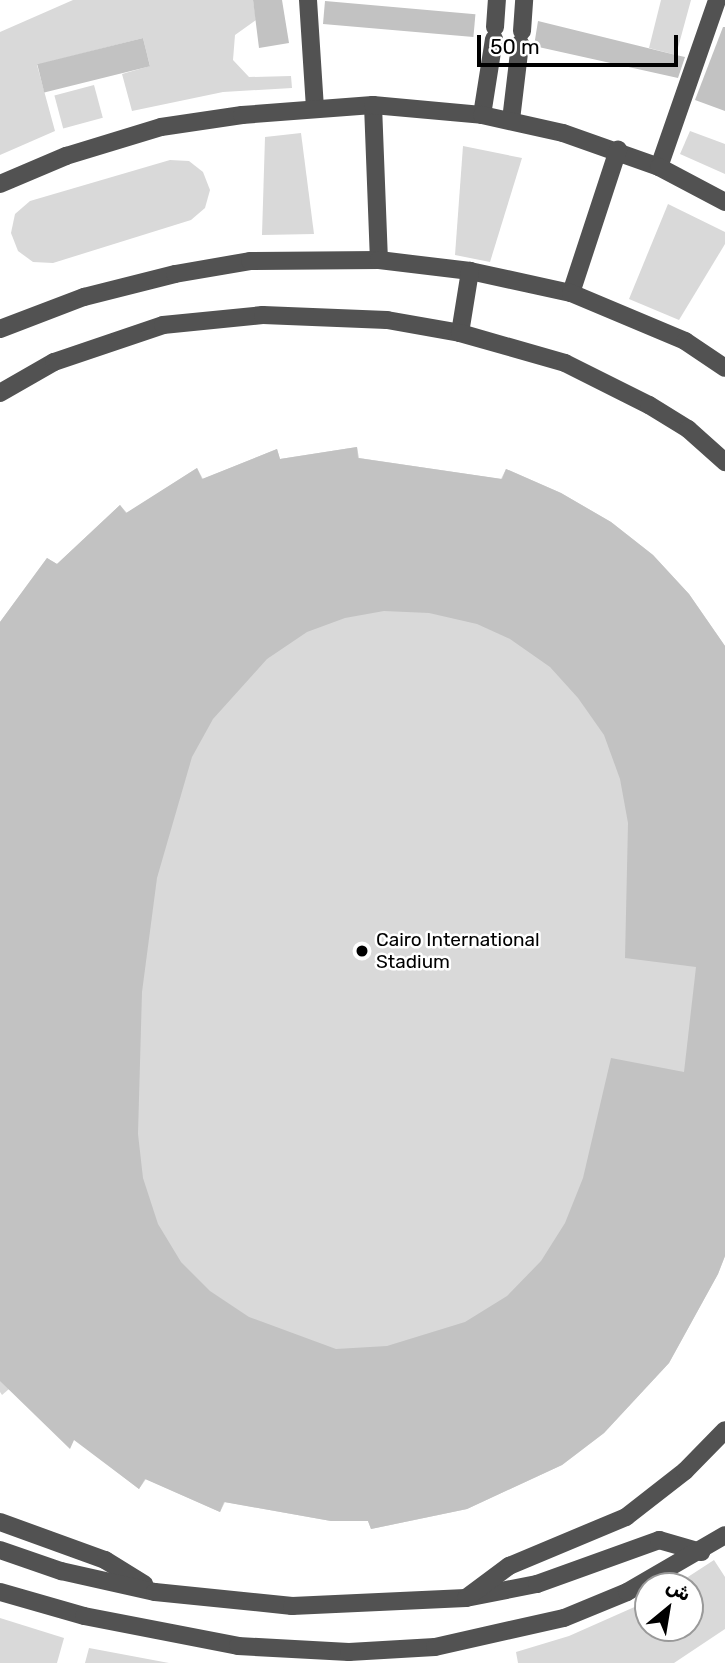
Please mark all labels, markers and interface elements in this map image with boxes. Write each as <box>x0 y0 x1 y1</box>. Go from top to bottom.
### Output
scale bar <box>480 21 681 65</box>
text: 50 m <box>490 34 540 59</box>
place label: Cairo International Stadium <box>376 929 540 973</box>
marker: Cairo International Stadium <box>354 943 370 959</box>
north arrow <box>634 1572 704 1642</box>
text: ش <box>663 1574 695 1606</box>

